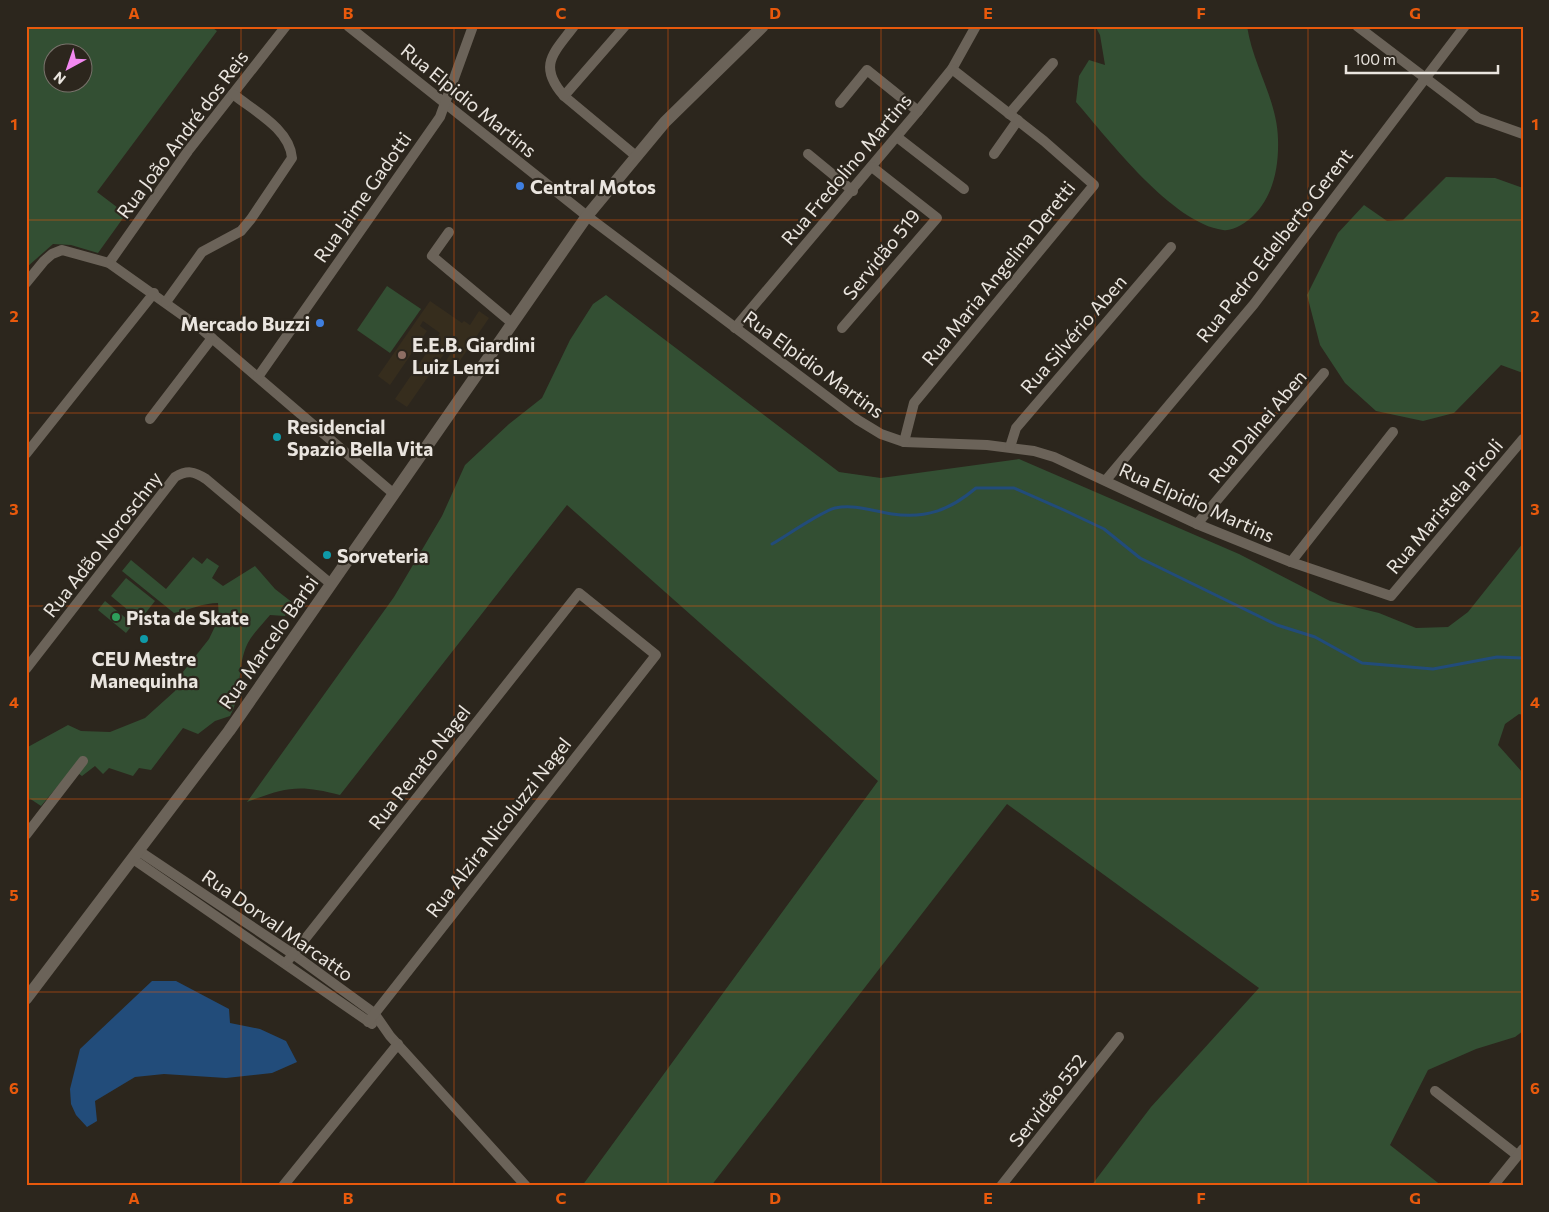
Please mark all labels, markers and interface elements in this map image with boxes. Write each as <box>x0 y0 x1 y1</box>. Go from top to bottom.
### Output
text: A <box>128 3 140 22</box>
text: B <box>343 3 354 22</box>
text: C <box>556 3 567 22</box>
text: D <box>769 3 781 22</box>
text: E <box>983 3 993 22</box>
text: F <box>1196 3 1206 22</box>
text: G <box>1409 3 1421 22</box>
street label: Rua Elpidio Martins <box>397 38 541 162</box>
north arrow <box>42 42 92 92</box>
scale bar <box>1346 42 1499 74</box>
street label: Rua João André dos Reis <box>111 45 253 223</box>
text: 100 m <box>1354 50 1396 68</box>
text: N <box>50 68 69 88</box>
street label: Rua Fredolino Martins <box>776 89 916 249</box>
text: 1 <box>10 114 18 133</box>
text: 1 <box>1531 114 1539 133</box>
street label: Rua Jaime Gadotti <box>308 127 416 267</box>
street label: Rua Pedro Edelberto Gerent <box>1191 143 1357 347</box>
place label: Central Motos <box>530 175 656 198</box>
street label: Rua Maria Angelina Deretti <box>916 176 1080 370</box>
marker: Central Motos <box>514 180 526 192</box>
street label: Servidão 519 <box>838 204 924 304</box>
street label: Rua Silvério Aben <box>1015 270 1131 398</box>
street label: Rua Elpidio Martins <box>739 305 889 423</box>
text: 2 <box>9 306 19 325</box>
text: 2 <box>1530 306 1540 325</box>
place label: Mercado Buzzi <box>181 312 310 335</box>
marker: Mercado Buzzi <box>314 317 326 329</box>
place label: E.E.B. Giardini Luiz Lenzi <box>412 333 535 378</box>
marker: E.E.B. Giardini Luiz Lenzi <box>396 349 408 361</box>
street label: Rua Dalnei Aben <box>1203 365 1311 487</box>
place label: Residencial Spazio Bella Vita <box>287 415 433 460</box>
marker: Residencial Spazio Bella Vita <box>271 431 283 443</box>
street label: Rua Maristela Picoli <box>1381 434 1507 578</box>
street label: Rua Elpidio Martins <box>1116 457 1278 547</box>
street label: Rua Adão Noroschny <box>38 466 166 622</box>
text: 3 <box>9 499 19 518</box>
text: 3 <box>1530 499 1540 518</box>
place label: Sorveteria <box>337 544 429 567</box>
marker: Sorveteria <box>321 549 333 561</box>
street label: Rua Marcelo Barbi <box>214 571 322 713</box>
place label: Pista de Skate <box>126 606 249 629</box>
marker: Pista de Skate <box>110 611 122 623</box>
marker: CEU Mestre Manequinha <box>138 633 150 645</box>
place label: CEU Mestre Manequinha <box>90 647 198 692</box>
text: 4 <box>9 692 19 711</box>
text: 4 <box>1530 692 1540 711</box>
street label: Rua Renato Nagel <box>363 700 475 834</box>
street label: Rua Alzira Nicoluzzi Nagel <box>421 732 575 922</box>
street label: Rua Dorval Marcatto <box>198 864 358 986</box>
text: 5 <box>9 885 19 904</box>
text: 5 <box>1530 885 1540 904</box>
street label: Servidão 552 <box>1004 1049 1090 1151</box>
text: 6 <box>9 1078 19 1097</box>
text: 6 <box>1530 1078 1540 1097</box>
text: A <box>128 1188 140 1207</box>
text: B <box>343 1188 354 1207</box>
text: C <box>556 1188 567 1207</box>
text: D <box>769 1188 781 1207</box>
text: E <box>983 1188 993 1207</box>
text: F <box>1196 1188 1206 1207</box>
text: G <box>1409 1188 1421 1207</box>

